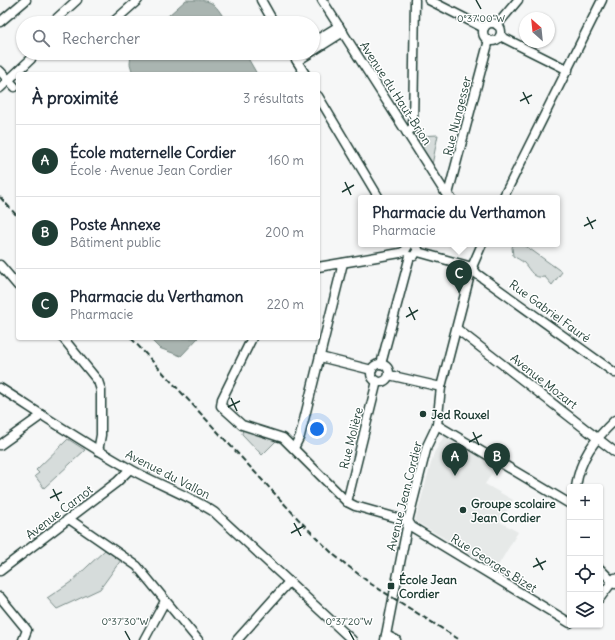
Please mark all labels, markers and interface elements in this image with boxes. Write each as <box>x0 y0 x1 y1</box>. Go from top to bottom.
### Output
text: 0°37'00"W <box>457 12 505 25</box>
north arrow <box>519 12 555 48</box>
search box <box>16 16 320 60</box>
icon: search <box>30 27 52 49</box>
text: Rechercher <box>62 29 140 48</box>
street label: Avenue du Haut-Brion <box>357 38 435 148</box>
street label: Rue Nungesser <box>440 75 474 157</box>
text: À proximité <box>32 87 118 109</box>
text: 3 résultats <box>243 90 304 107</box>
text: École maternelle Cordier <box>70 143 236 162</box>
text: A <box>41 152 49 169</box>
text: 160 m <box>268 152 304 169</box>
text: École · Avenue Jean Cordier <box>70 162 232 179</box>
popup <box>358 195 560 247</box>
text: Pharmacie du Verthamon <box>372 203 546 222</box>
text: Poste Annexe <box>70 215 161 234</box>
text: Pharmacie <box>372 222 436 239</box>
text: B <box>41 224 49 241</box>
text: 200 m <box>265 224 304 241</box>
text: Bâtiment public <box>70 234 161 251</box>
pin: C <box>446 260 472 293</box>
street label: Rue Gabriel Fauré <box>507 277 593 345</box>
text: Pharmacie du Verthamon <box>70 287 243 306</box>
text: C <box>41 296 49 313</box>
text: 220 m <box>267 296 304 313</box>
text: Pharmacie <box>70 306 133 323</box>
street label: Avenue Mozart <box>508 350 580 412</box>
street label: Rue Molière <box>336 406 366 470</box>
place label: Jed Rouxel <box>431 407 490 422</box>
marker: Jed Rouxel <box>418 409 428 419</box>
your location <box>307 419 327 439</box>
street label: Avenue Jean Cordier <box>383 439 425 552</box>
pin: A <box>442 443 468 476</box>
pin: B <box>484 443 510 476</box>
street label: Avenue du Vallon <box>123 446 213 502</box>
street label: Avenue Carnot <box>22 482 96 542</box>
map controls <box>567 484 603 628</box>
button: + <box>567 484 603 520</box>
place label: Groupe scolaire Jean Cordier <box>471 496 556 525</box>
marker: Groupe scolaire Jean Cordier <box>458 505 468 515</box>
button: − <box>567 520 603 556</box>
street label: Rue Georges Bizet <box>448 531 540 595</box>
button: locate <box>567 556 603 592</box>
place label: École Jean Cordier <box>399 572 457 601</box>
marker: École Jean Cordier <box>386 581 396 591</box>
button: layers <box>567 592 603 628</box>
text: 0°37'30"W <box>101 615 149 628</box>
text: 0°37'20"W <box>326 615 372 628</box>

